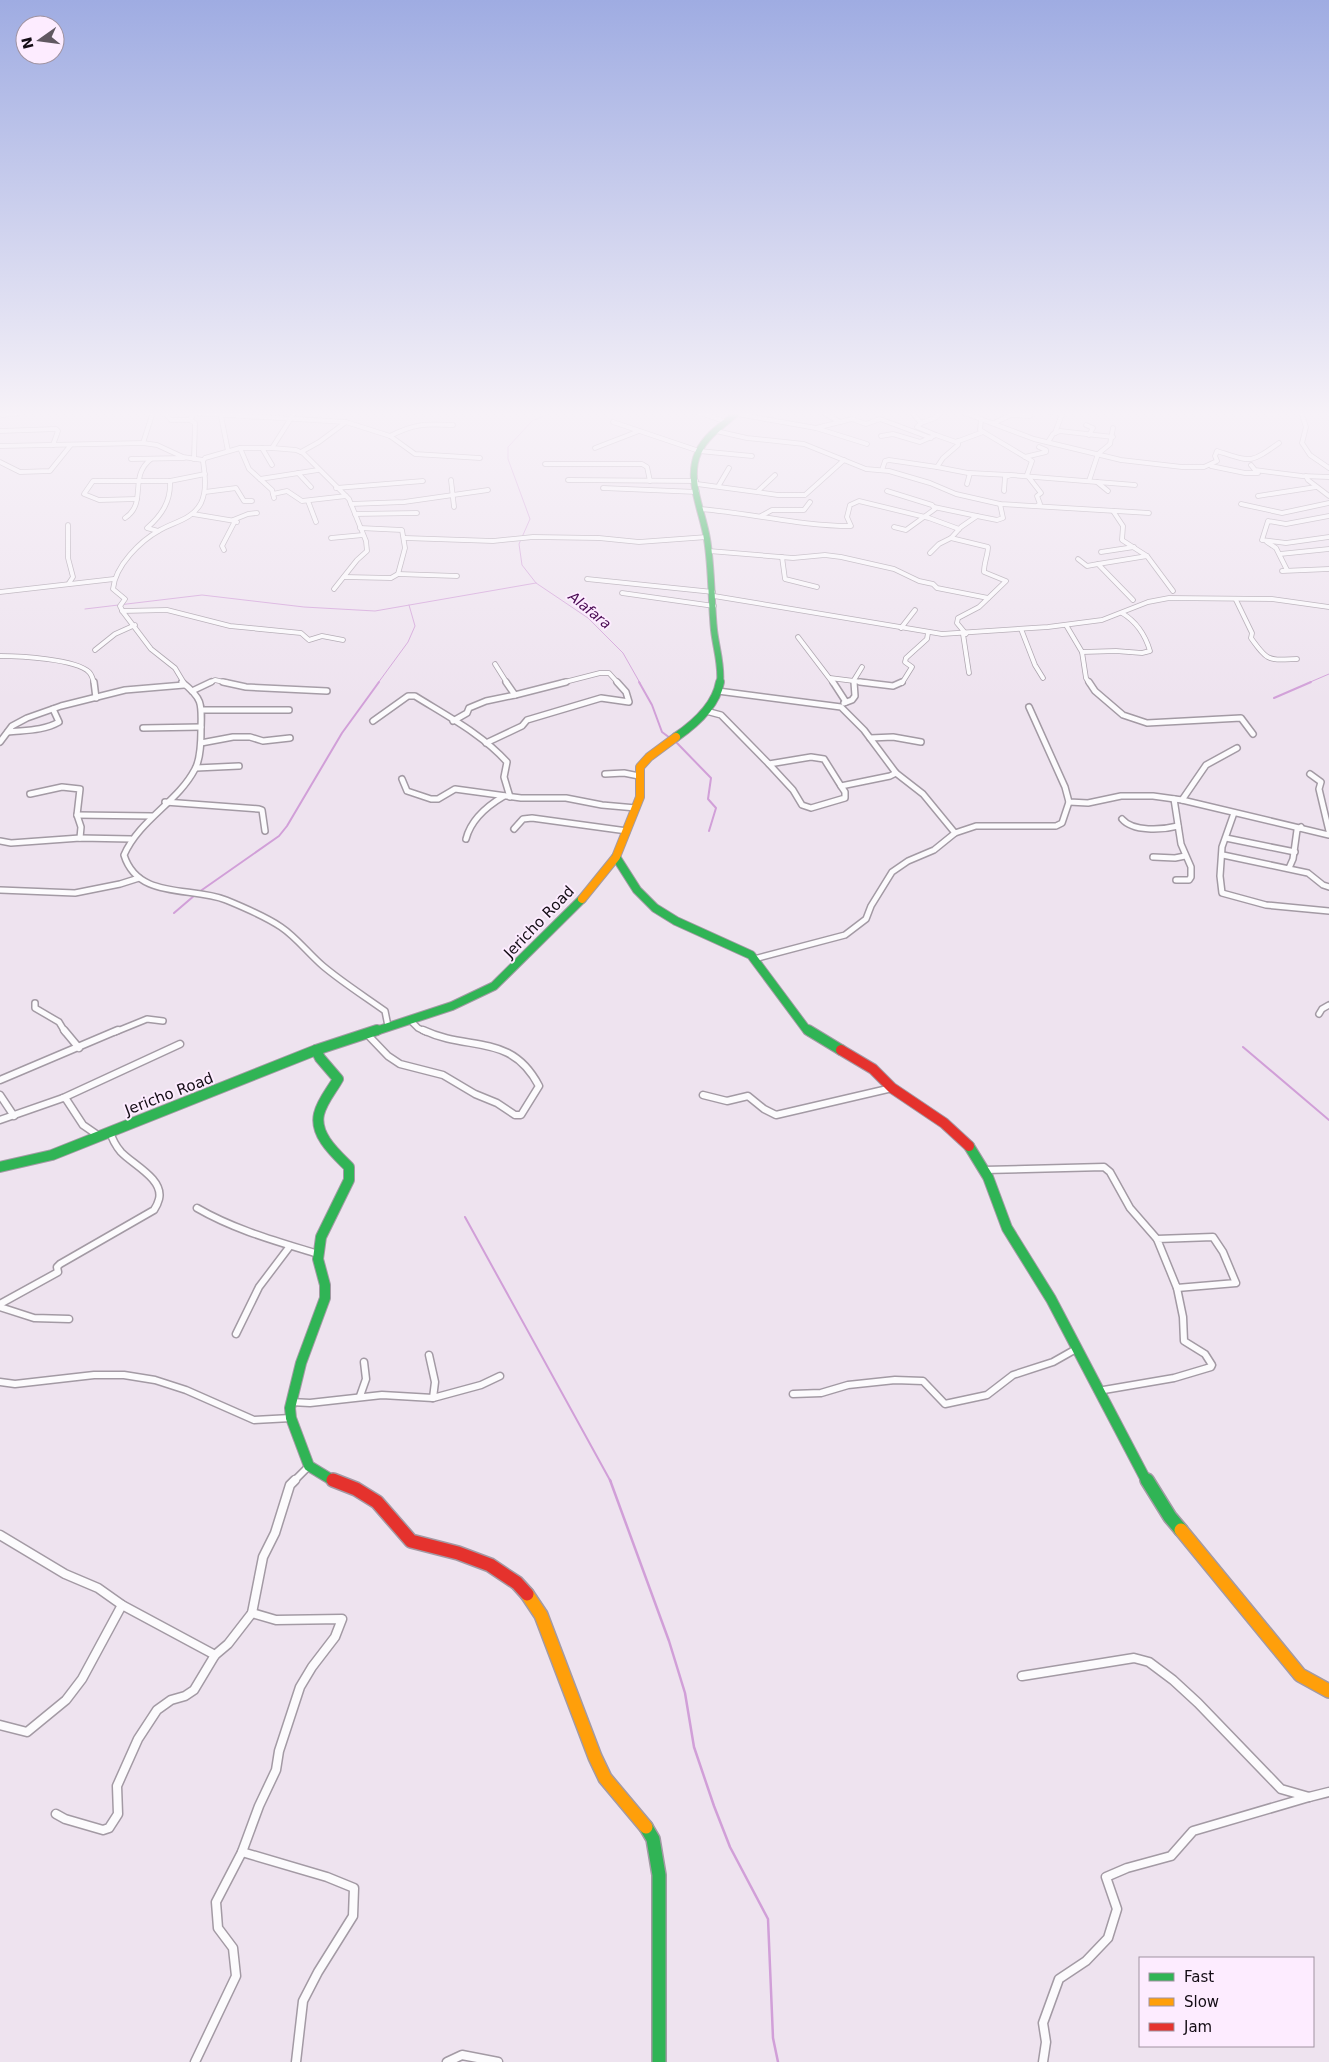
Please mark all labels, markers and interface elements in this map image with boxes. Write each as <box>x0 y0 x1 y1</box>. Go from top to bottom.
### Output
north arrow <box>15 15 65 65</box>
text: N <box>18 36 37 51</box>
water label: Alafara <box>565 587 614 632</box>
street label: Jericho Road <box>499 882 578 963</box>
street label: Jericho Road <box>121 1069 216 1119</box>
legend <box>1139 1957 1314 2047</box>
text: Fast <box>1184 1968 1214 1986</box>
text: Slow <box>1184 1993 1219 2011</box>
text: Jam <box>1183 2018 1212 2036</box>

